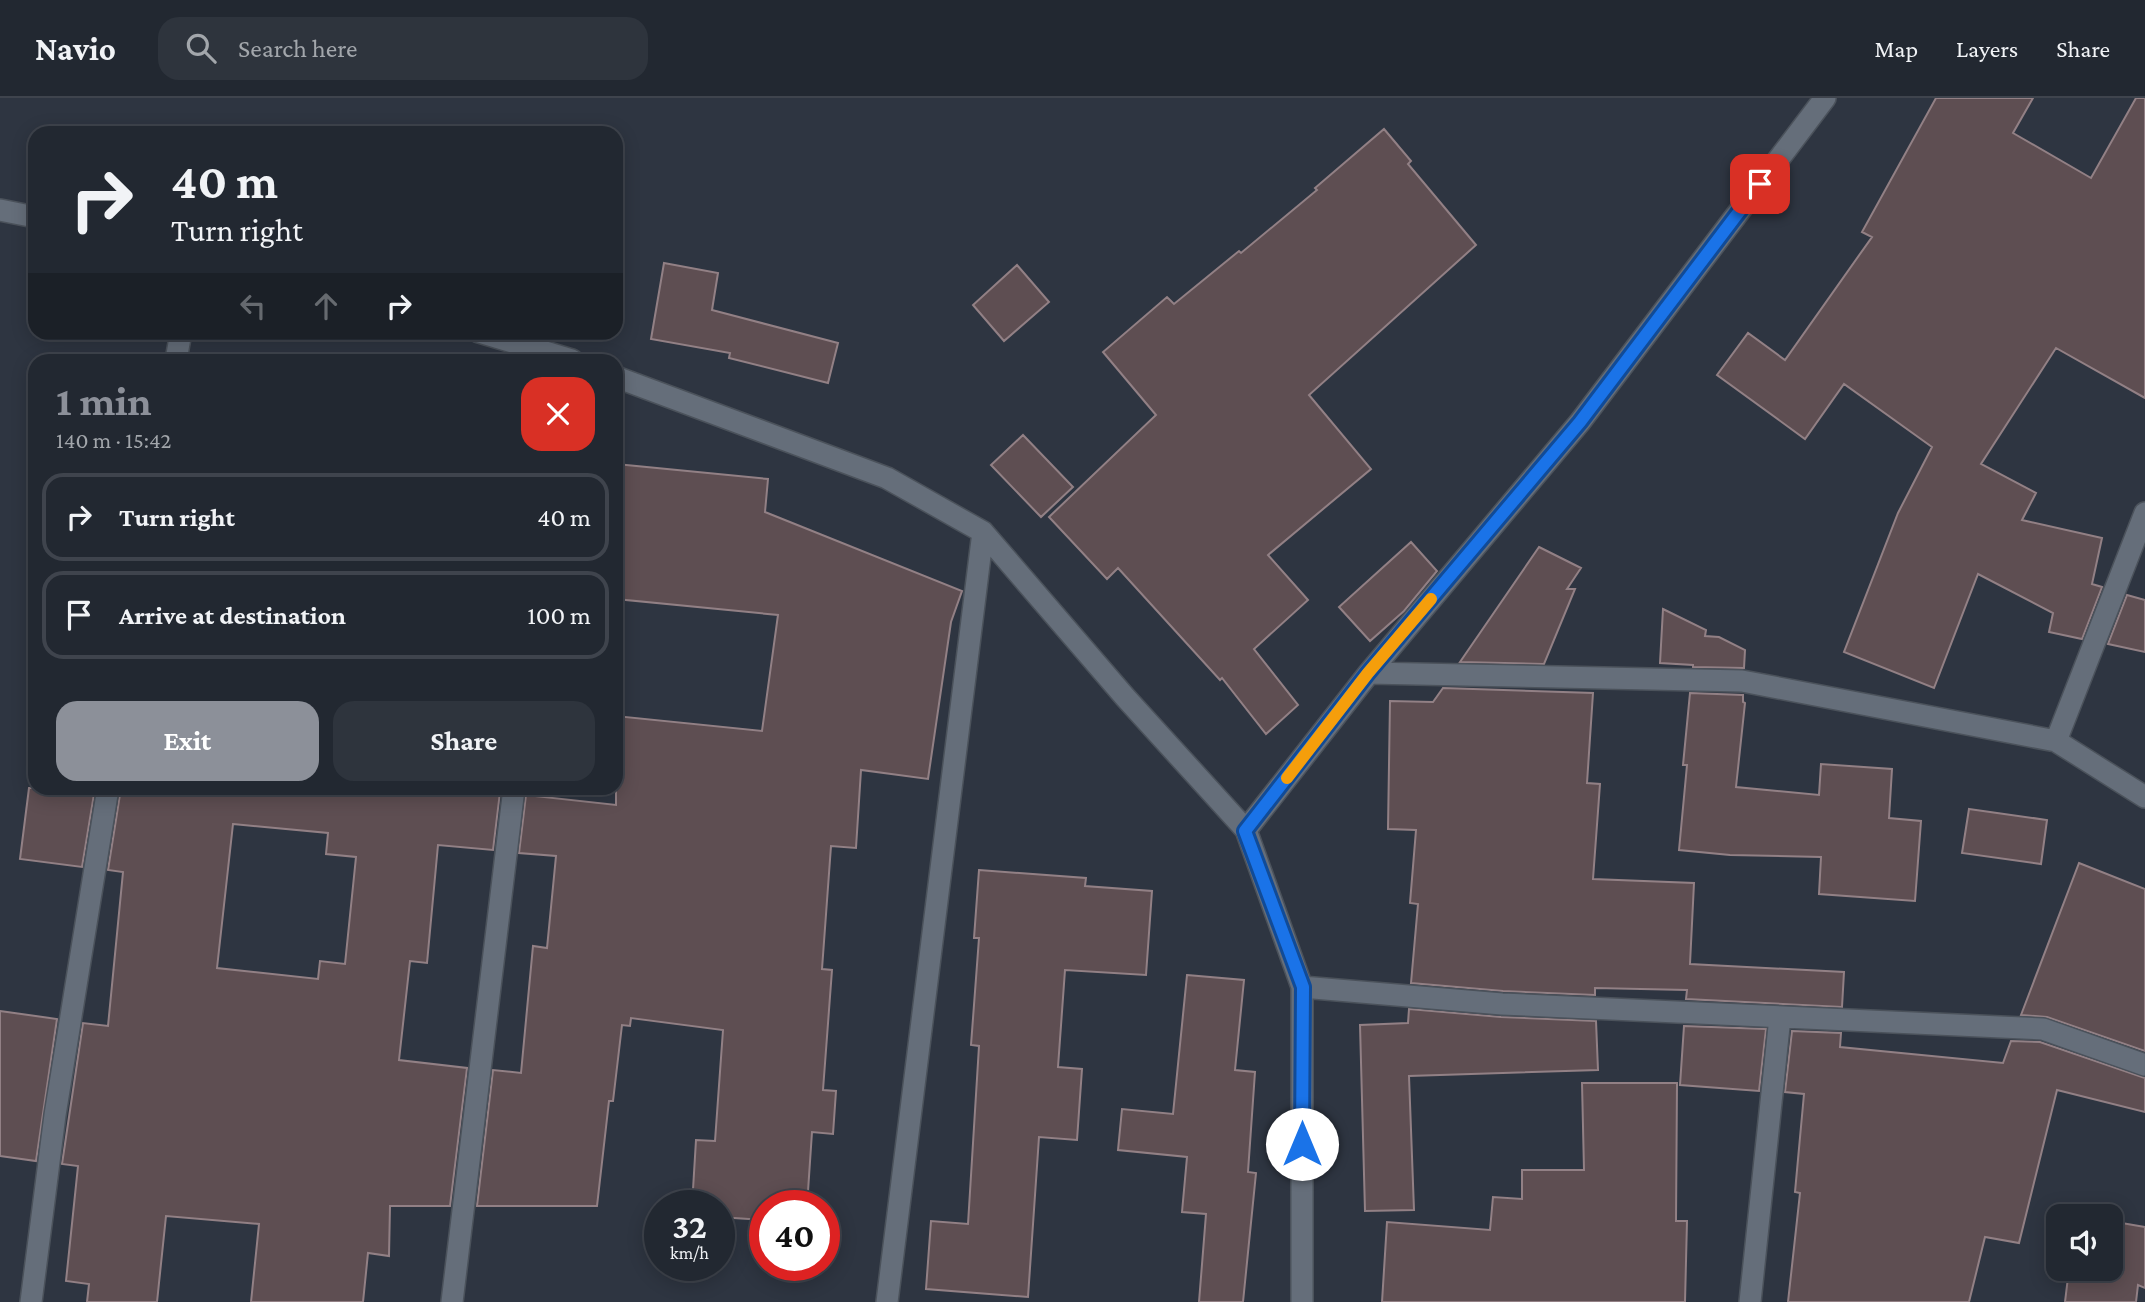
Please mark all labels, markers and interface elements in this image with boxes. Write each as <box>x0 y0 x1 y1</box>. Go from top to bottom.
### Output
search box <box>158 17 648 80</box>
icon: search <box>182 29 220 67</box>
text: Navio <box>35 30 116 67</box>
text: Search here <box>238 34 357 63</box>
text: Map <box>1874 35 1918 62</box>
text: Layers <box>1956 35 2018 62</box>
text: Share <box>2056 35 2110 62</box>
icon: right <box>56 154 147 245</box>
text: 40 m <box>171 154 278 209</box>
pin <box>1730 154 1790 214</box>
icon: arrive <box>1741 165 1779 203</box>
text: Turn right <box>171 212 303 248</box>
icon: left <box>234 287 272 325</box>
icon: ahead <box>307 287 345 325</box>
icon: right <box>380 287 418 325</box>
text: 1 min <box>56 377 152 424</box>
button: close <box>521 377 595 451</box>
text: 140 m · 15:42 <box>56 427 172 453</box>
icon: right <box>60 498 98 536</box>
text: Turn right <box>119 503 235 532</box>
text: 40 m <box>537 503 591 532</box>
icon: arrive <box>60 596 98 634</box>
text: Arrive at destination <box>119 601 346 630</box>
text: 100 m <box>527 601 591 630</box>
button: Exit <box>56 701 319 781</box>
button: Share <box>333 701 595 781</box>
position arrow <box>1265 1107 1339 1181</box>
speed limit sign: 40 <box>749 1190 840 1281</box>
map controls <box>2046 1204 2123 1281</box>
button: sound <box>2046 1204 2123 1281</box>
text: 32 <box>672 1207 707 1246</box>
text: km/h <box>670 1243 709 1263</box>

